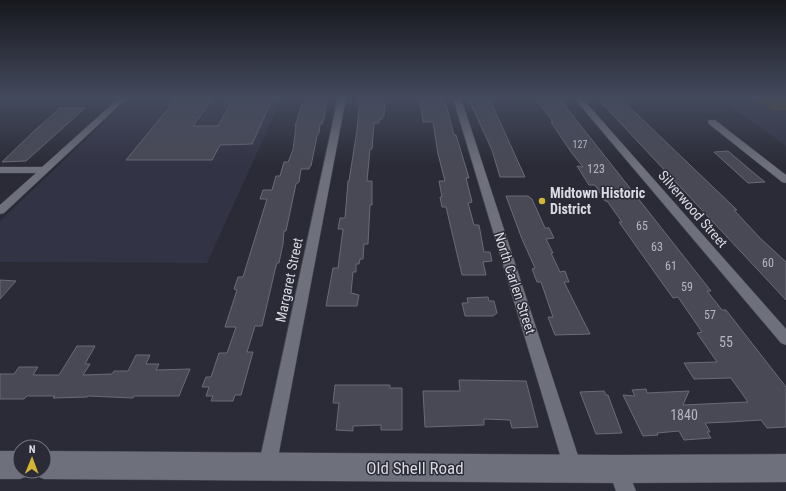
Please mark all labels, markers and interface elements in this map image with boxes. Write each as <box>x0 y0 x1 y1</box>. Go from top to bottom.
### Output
house number: 127 <box>573 139 587 150</box>
house number: 123 <box>587 162 605 176</box>
street label: Silverwood Street <box>655 167 731 251</box>
place label: Midtown Historic District <box>550 185 646 217</box>
marker: Midtown Historic District <box>537 196 547 206</box>
house number: 65 <box>636 219 648 233</box>
street label: North Carlen Street <box>491 230 539 336</box>
street label: Margaret Street <box>272 236 306 324</box>
house number: 63 <box>651 240 663 254</box>
house number: 60 <box>762 256 774 270</box>
house number: 61 <box>665 259 677 273</box>
house number: 59 <box>681 280 693 294</box>
house number: 57 <box>704 308 716 322</box>
house number: 55 <box>719 334 733 350</box>
house number: 1840 <box>670 407 698 423</box>
north arrow <box>12 439 52 479</box>
text: N <box>29 443 36 456</box>
street label: Old Shell Road <box>366 458 464 478</box>

